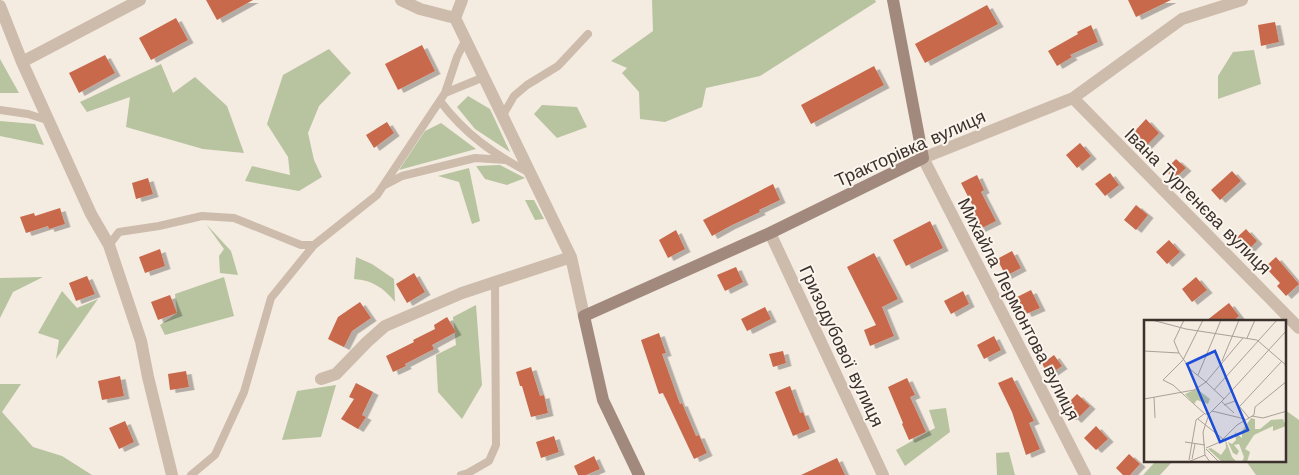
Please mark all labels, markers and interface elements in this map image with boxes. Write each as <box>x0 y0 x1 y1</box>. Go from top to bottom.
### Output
street label: Тракторівка вулиця <box>831 105 989 191</box>
street label: Івана Тургенєва вулиця <box>1120 123 1276 279</box>
street label: Михайла Лермонтова вулиця <box>954 194 1084 424</box>
street label: Гризодубової вулиця <box>795 262 889 430</box>
inset map <box>1144 320 1286 462</box>

